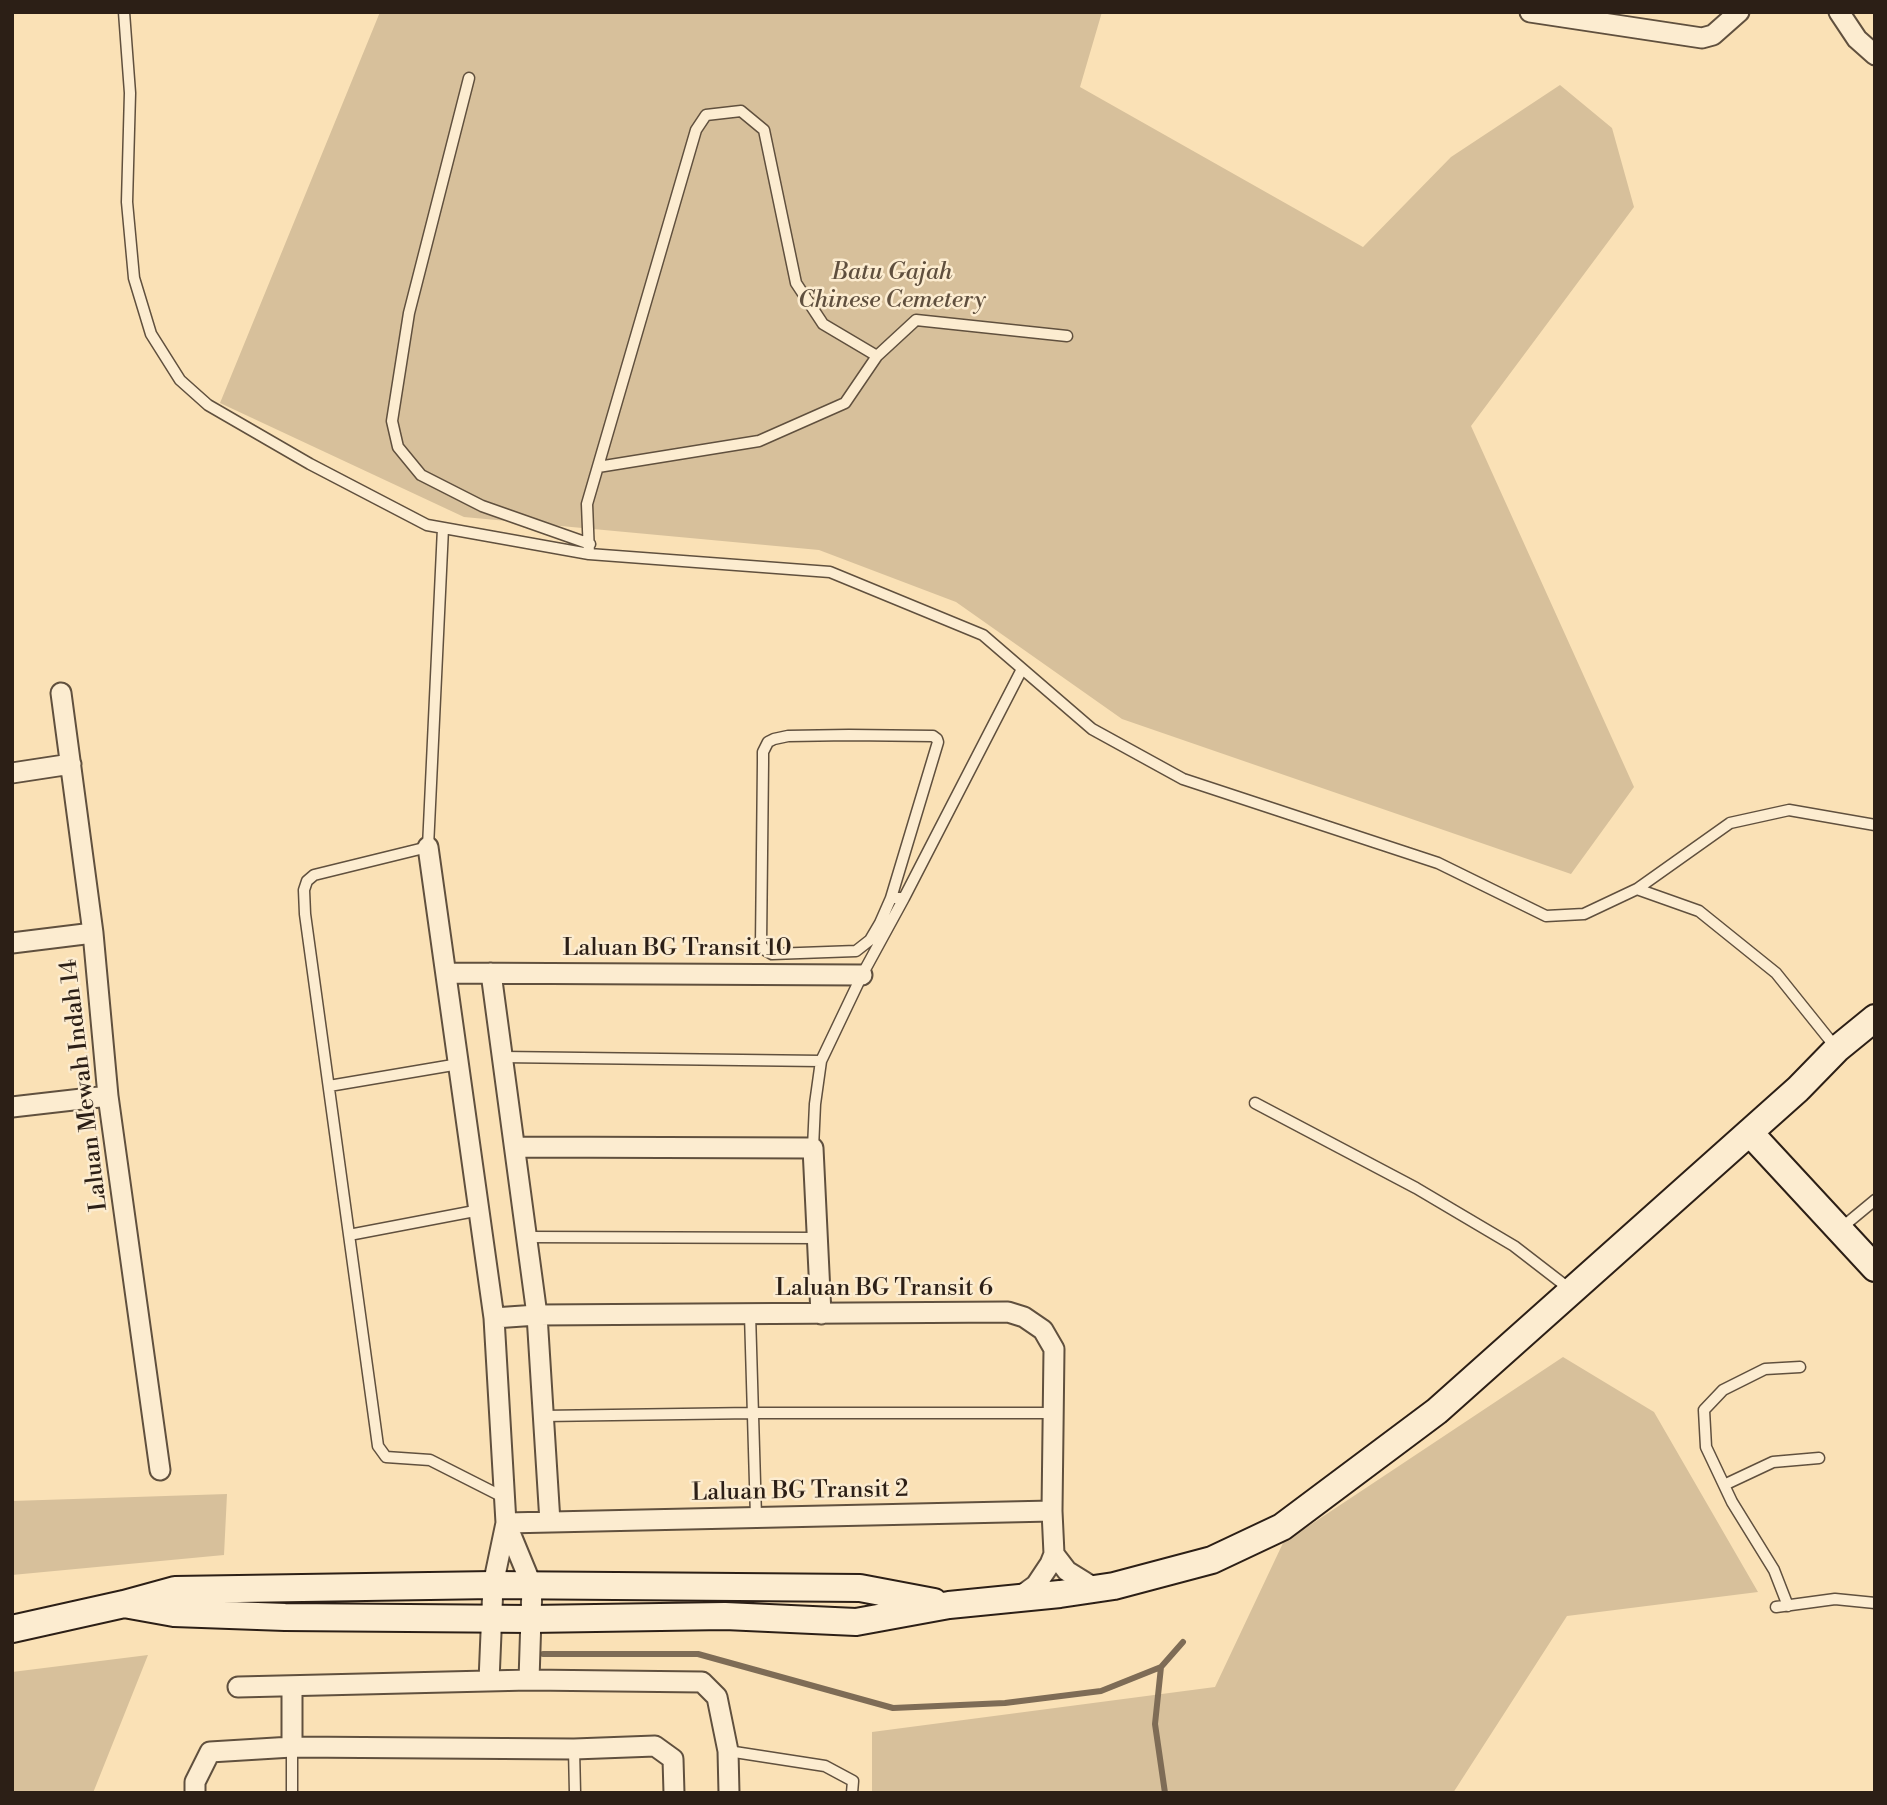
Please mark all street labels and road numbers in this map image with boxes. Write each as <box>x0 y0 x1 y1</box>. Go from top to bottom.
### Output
street label: Laluan BG Transit 10 <box>562 935 792 963</box>
street label: Laluan Mewah Indah 14 <box>55 957 115 1213</box>
street label: Laluan BG Transit 6 <box>775 1275 993 1303</box>
street label: Laluan BG Transit 2 <box>691 1476 909 1508</box>

